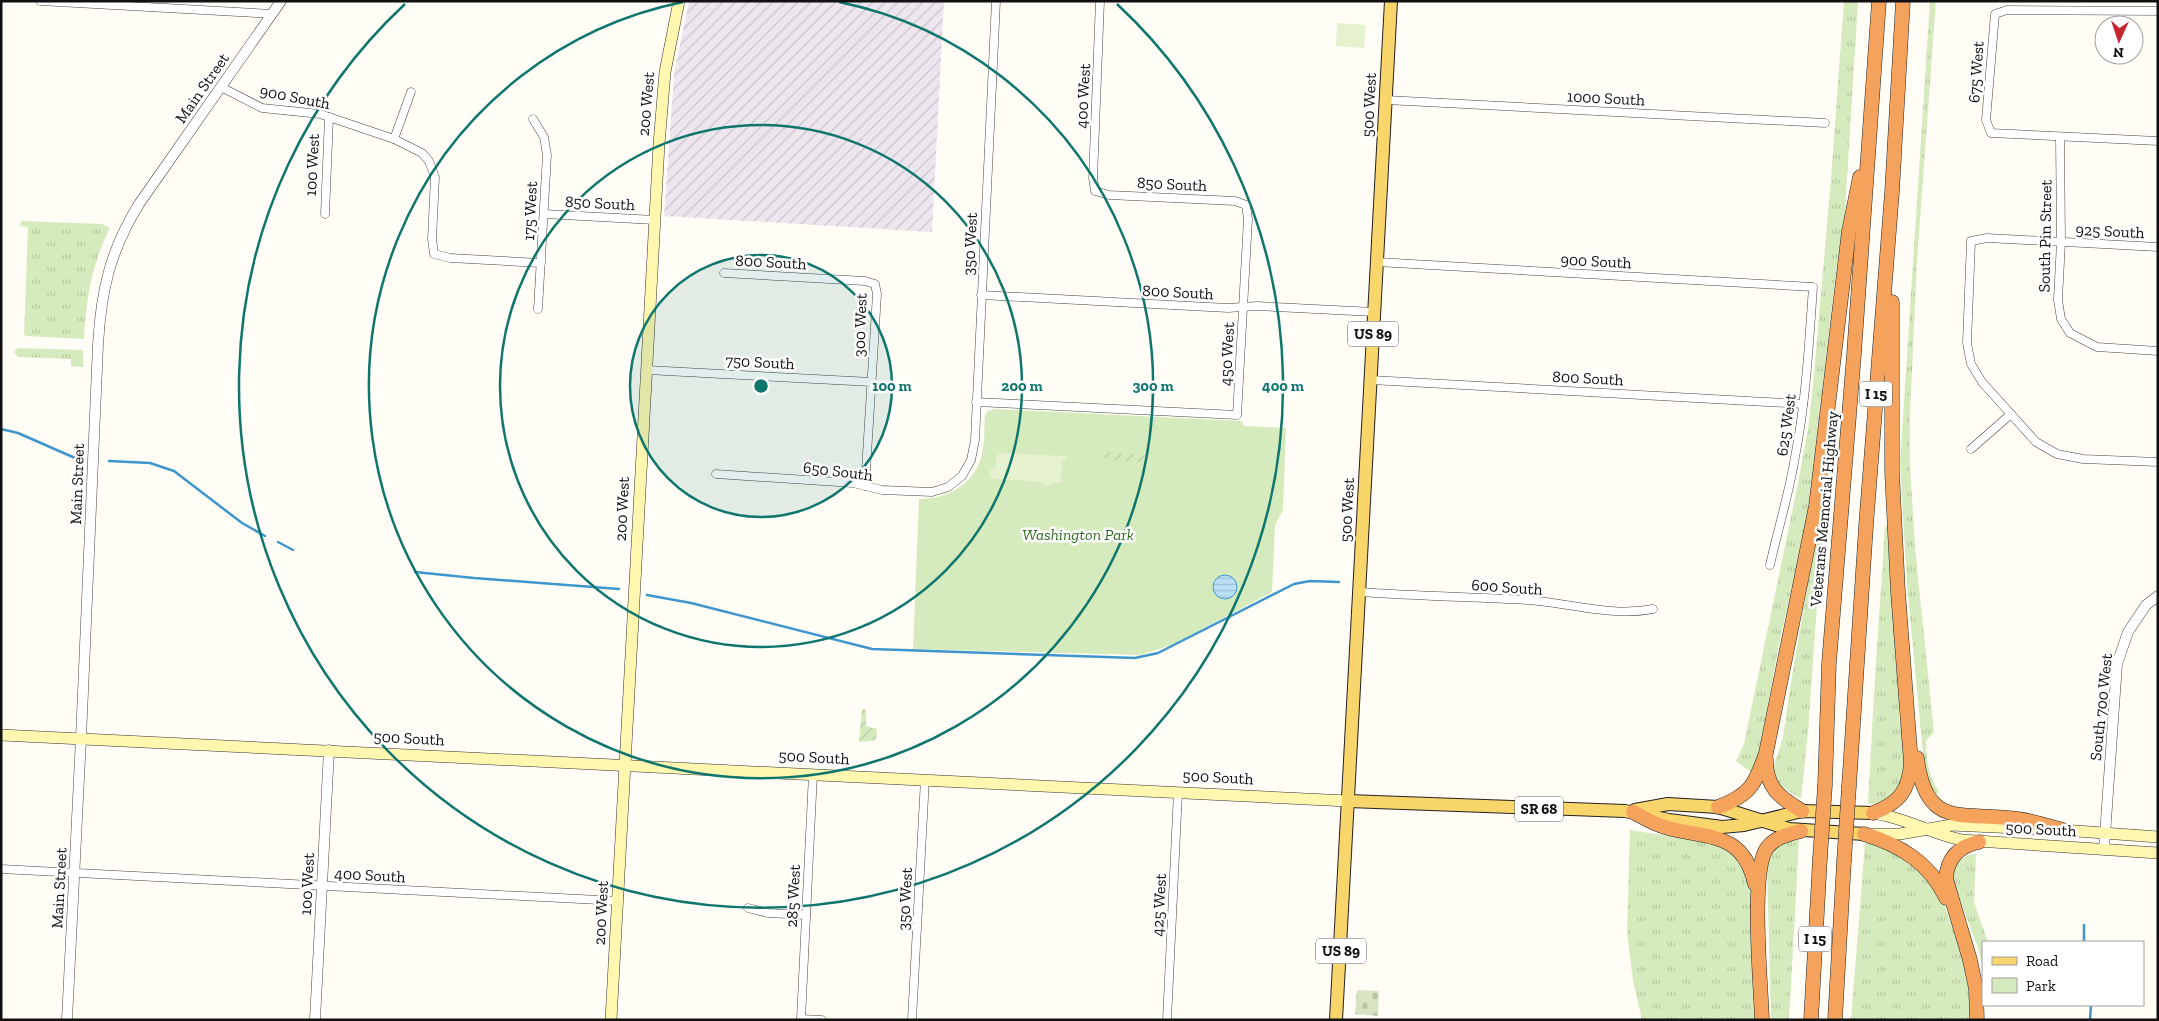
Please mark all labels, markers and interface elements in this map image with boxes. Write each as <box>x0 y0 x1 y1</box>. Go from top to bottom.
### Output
north arrow <box>2094 15 2144 65</box>
street label: 675 West <box>1964 40 1988 104</box>
text: N <box>2112 44 2124 61</box>
street label: Main Street <box>171 49 233 127</box>
street label: 400 West <box>1072 63 1094 129</box>
street label: 200 West <box>634 71 658 137</box>
street label: 500 West <box>1358 72 1380 138</box>
street label: 900 South <box>258 81 332 113</box>
street label: 1000 South <box>1567 86 1646 110</box>
street label: 100 West <box>301 133 323 197</box>
street label: 850 South <box>1136 173 1208 195</box>
street label: South Pin Street <box>2035 179 2055 293</box>
street label: 175 West <box>519 181 541 241</box>
street label: 850 South <box>564 192 636 214</box>
street label: 350 West <box>959 212 981 276</box>
street label: 925 South <box>2075 220 2145 242</box>
street label: 900 South <box>1560 250 1632 272</box>
street label: 800 South <box>735 251 807 273</box>
street label: 800 South <box>1142 281 1214 303</box>
street label: 300 West <box>849 293 871 357</box>
street label: 450 West <box>1216 322 1238 386</box>
road number: US 89 <box>1348 322 1398 346</box>
street label: 750 South <box>725 351 795 373</box>
street label: 800 South <box>1552 367 1624 389</box>
centre of rings <box>752 377 770 395</box>
text: 100 m <box>872 377 912 395</box>
text: 200 m <box>1001 377 1043 395</box>
text: 300 m <box>1132 377 1174 395</box>
text: 400 m <box>1262 377 1304 395</box>
road number: I 15 <box>1860 382 1892 406</box>
street label: 625 West <box>1772 393 1800 457</box>
street label: Veterans Memorial Highway <box>1806 410 1842 609</box>
street label: Main Street <box>66 443 88 525</box>
street label: 650 South <box>802 457 874 485</box>
street label: 200 West <box>611 476 633 542</box>
street label: 500 West <box>1336 477 1358 543</box>
park label: Washington Park <box>1022 525 1134 544</box>
street label: 600 South <box>1471 575 1543 599</box>
street label: South 700 West <box>2086 652 2116 762</box>
street label: 500 South <box>373 727 445 749</box>
street label: 500 South <box>778 746 850 768</box>
street label: 500 South <box>1182 766 1254 788</box>
road number: SR 68 <box>1515 796 1563 822</box>
street label: 500 South <box>2005 818 2077 840</box>
street label: Main Street <box>47 847 71 929</box>
street label: 100 West <box>296 852 318 916</box>
street label: 400 South <box>334 864 406 886</box>
street label: 285 West <box>782 864 804 928</box>
street label: 350 West <box>894 867 916 931</box>
street label: 425 West <box>1148 873 1170 937</box>
street label: 200 West <box>590 880 612 946</box>
road number: I 15 <box>1799 926 1831 952</box>
road number: US 89 <box>1316 938 1366 964</box>
legend <box>1982 941 2144 1006</box>
text: Road <box>2026 952 2059 970</box>
text: Park <box>2026 977 2056 995</box>

